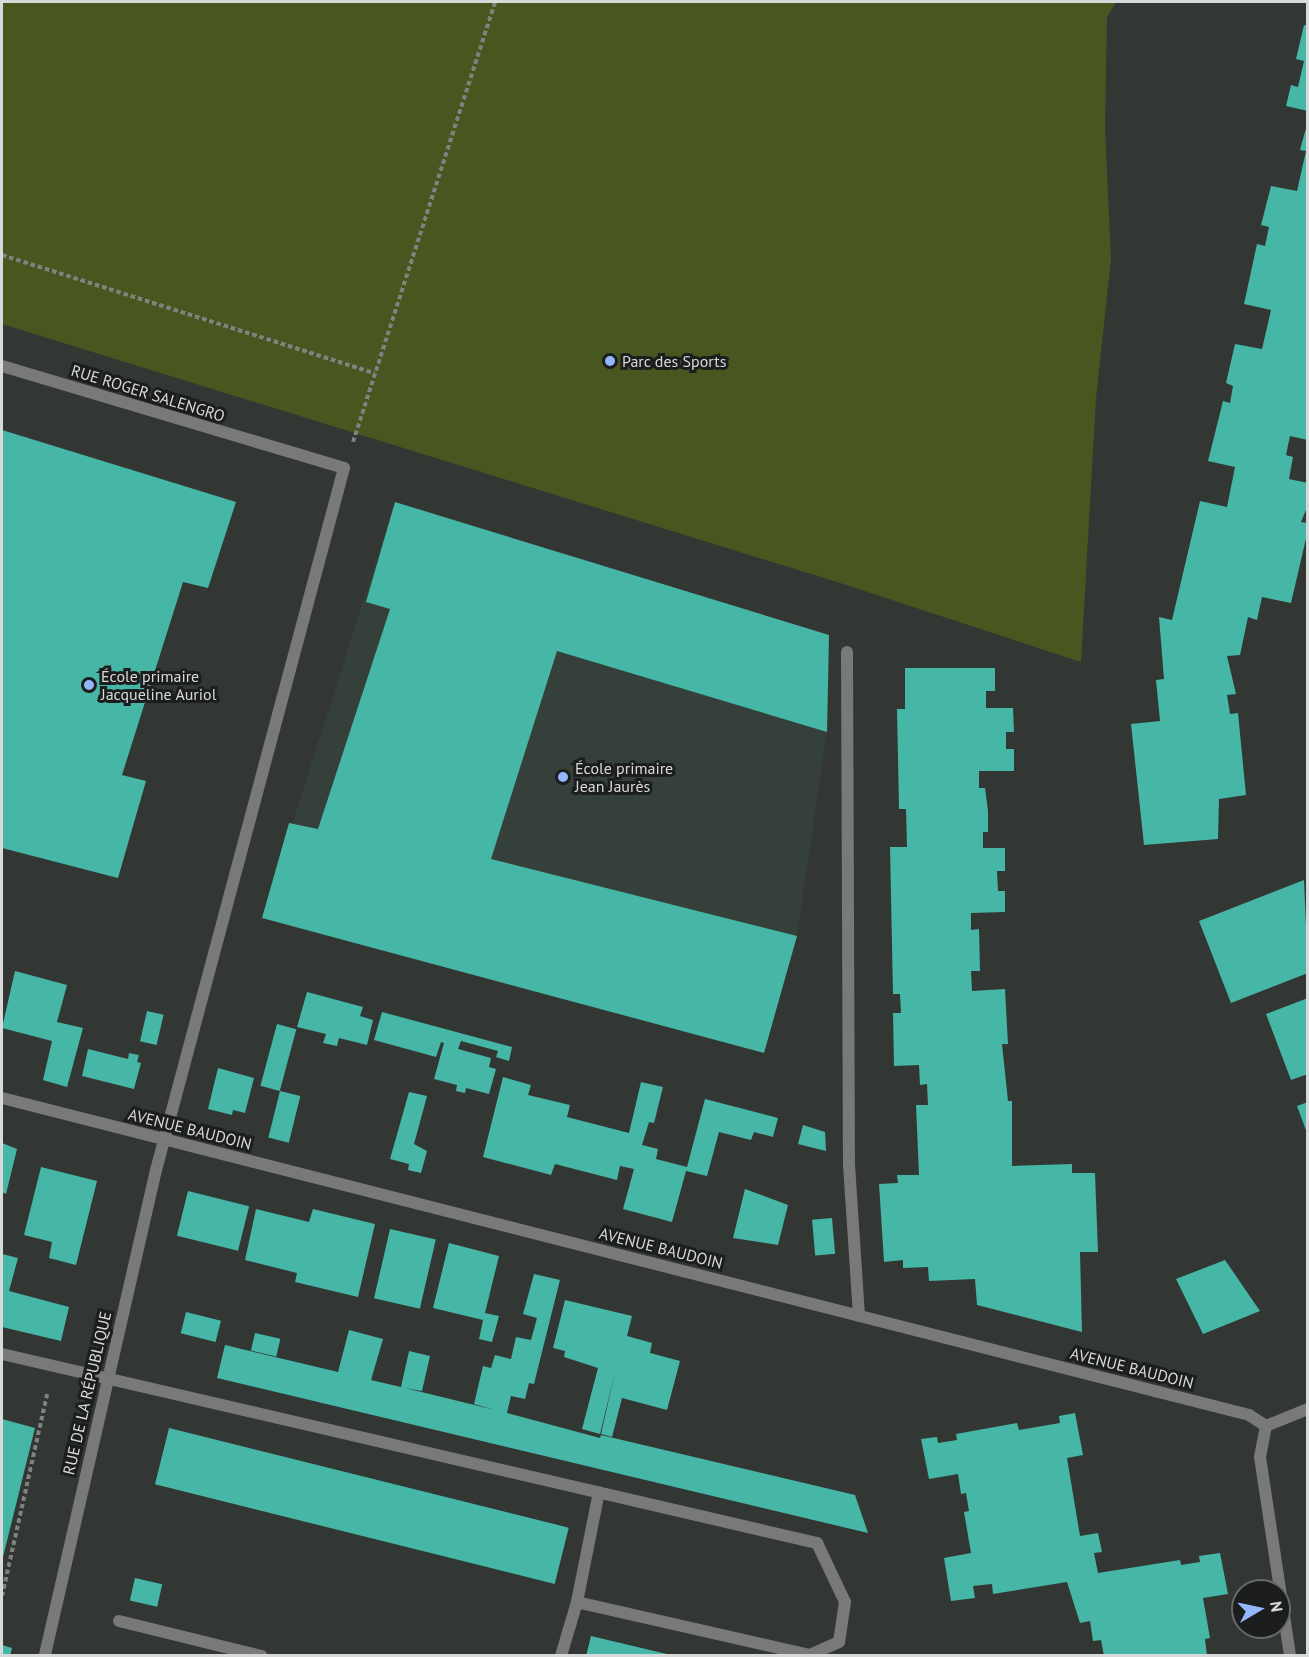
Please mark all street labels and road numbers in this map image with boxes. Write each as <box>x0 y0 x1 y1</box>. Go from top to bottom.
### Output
street label: RUE ROGER SALENGRO <box>69 360 227 426</box>
street label: AVENUE BAUDOIN <box>126 1104 254 1154</box>
street label: AVENUE BAUDOIN <box>597 1223 725 1273</box>
street label: RUE DE LA RÉPUBLIQUE <box>59 1309 115 1477</box>
street label: AVENUE BAUDOIN <box>1068 1343 1196 1393</box>

